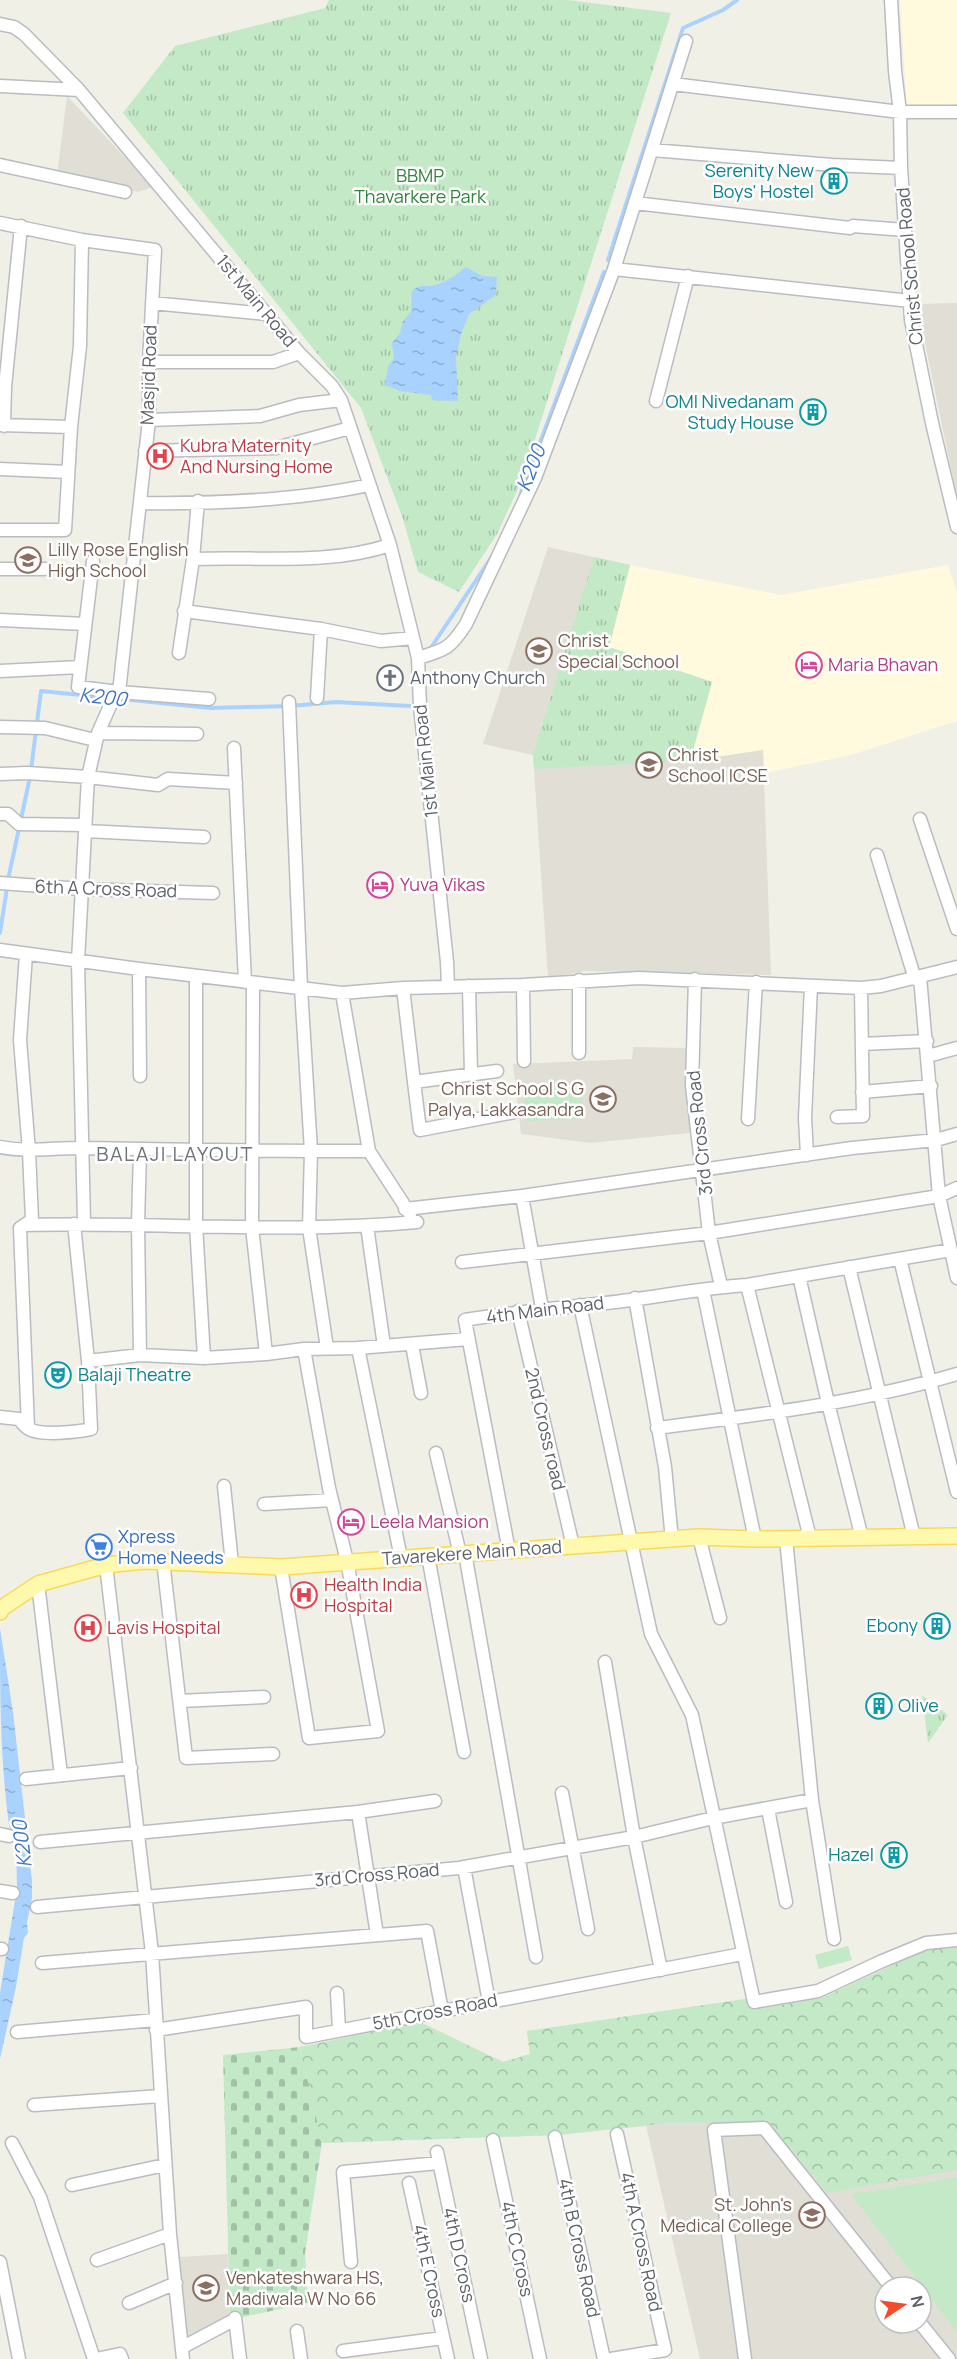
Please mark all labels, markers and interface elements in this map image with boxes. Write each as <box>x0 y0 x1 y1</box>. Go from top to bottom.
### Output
place label: Serenity New Boys' Hostel <box>705 158 814 203</box>
park label: BBMP Thavarkere Park <box>354 163 487 208</box>
building icon: Serenity New Boys' Hostel <box>819 166 849 196</box>
street label: Christ School Road <box>890 186 928 346</box>
street label: 1st Main Road <box>211 249 302 352</box>
street label: Masjid Road <box>134 324 162 425</box>
place label: OMI Nivedanam Study House <box>666 389 794 434</box>
building icon: OMI Nivedanam Study House <box>798 397 828 427</box>
place label: Kubra Maternity And Nursing Home <box>180 433 333 478</box>
water label: K200 <box>509 439 552 495</box>
hospital icon: Kubra Maternity And Nursing Home <box>145 441 175 471</box>
place label: Lilly Rose English High School <box>48 537 189 582</box>
school or university icon: Lilly Rose English High School <box>13 545 43 575</box>
place label: Christ Special School <box>558 628 679 673</box>
school or university icon: Christ Special School <box>524 636 554 666</box>
hotel icon: Maria Bhavan <box>794 650 824 680</box>
place label: Maria Bhavan <box>828 652 938 676</box>
church icon: Anthony Church <box>375 663 405 693</box>
place label: Anthony Church <box>410 665 545 689</box>
water label: K200 <box>78 681 130 713</box>
street label: 1st Main Road <box>407 703 443 819</box>
place label: Christ School ICSE <box>668 742 768 787</box>
school or university icon: Christ School ICSE <box>634 750 664 780</box>
hotel icon: Yuva Vikas <box>365 870 395 900</box>
place label: Yuva Vikas <box>400 872 485 896</box>
street label: 6th A Cross Road <box>34 874 178 902</box>
street label: 3rd Cross Road <box>681 1069 717 1197</box>
place label: Christ School S G Palya, Lakkasandra <box>428 1076 584 1121</box>
school or university icon: Christ School S G Palya, Lakkasandra <box>588 1084 618 1114</box>
district label: BALAJI LAYOUT <box>96 1140 254 1167</box>
street label: 4th Main Road <box>485 1290 605 1328</box>
theatre icon: Balaji Theatre <box>43 1360 73 1390</box>
place label: Balaji Theatre <box>78 1362 191 1386</box>
street label: 2nd Cross road <box>520 1365 572 1492</box>
hotel icon: Leela Mansion <box>336 1507 366 1537</box>
place label: Leela Mansion <box>370 1509 489 1533</box>
place label: Xpress Home Needs <box>118 1524 224 1569</box>
supermarket icon: Xpress Home Needs <box>84 1532 114 1562</box>
street label: Tavarekere Main Road <box>381 1534 563 1570</box>
place label: Health India Hospital <box>324 1572 422 1617</box>
hospital icon: Health India Hospital <box>289 1580 319 1610</box>
building icon: Ebony <box>922 1611 952 1641</box>
hospital icon: Lavis Hospital <box>73 1613 103 1643</box>
place label: Ebony <box>867 1613 919 1637</box>
place label: Lavis Hospital <box>107 1615 221 1639</box>
building icon: Olive <box>864 1691 894 1721</box>
place label: Olive <box>898 1693 939 1717</box>
water label: K200 <box>5 1817 38 1869</box>
building icon: Hazel <box>879 1840 909 1870</box>
place label: Hazel <box>828 1842 874 1866</box>
street label: 3rd Cross Road <box>313 1857 440 1891</box>
street label: 5th Cross Road <box>370 1987 499 2035</box>
street label: 4th A Cross Road <box>615 2170 668 2314</box>
street label: 4th B Cross Road <box>554 2176 606 2320</box>
place label: St. John's Medical College <box>660 2192 792 2237</box>
street label: 4th C Cross <box>496 2199 540 2299</box>
school or university icon: St. John's Medical College <box>797 2200 827 2230</box>
street label: 4th D Cross <box>438 2205 482 2304</box>
street label: 4th E Cross <box>408 2222 452 2320</box>
place label: Venkateshwara HS, Madiwala W No 66 <box>226 2265 384 2310</box>
school or university icon: Venkateshwara HS, Madiwala W No 66 <box>191 2273 221 2303</box>
north arrow <box>873 2275 933 2335</box>
text: N <box>906 2294 930 2310</box>

